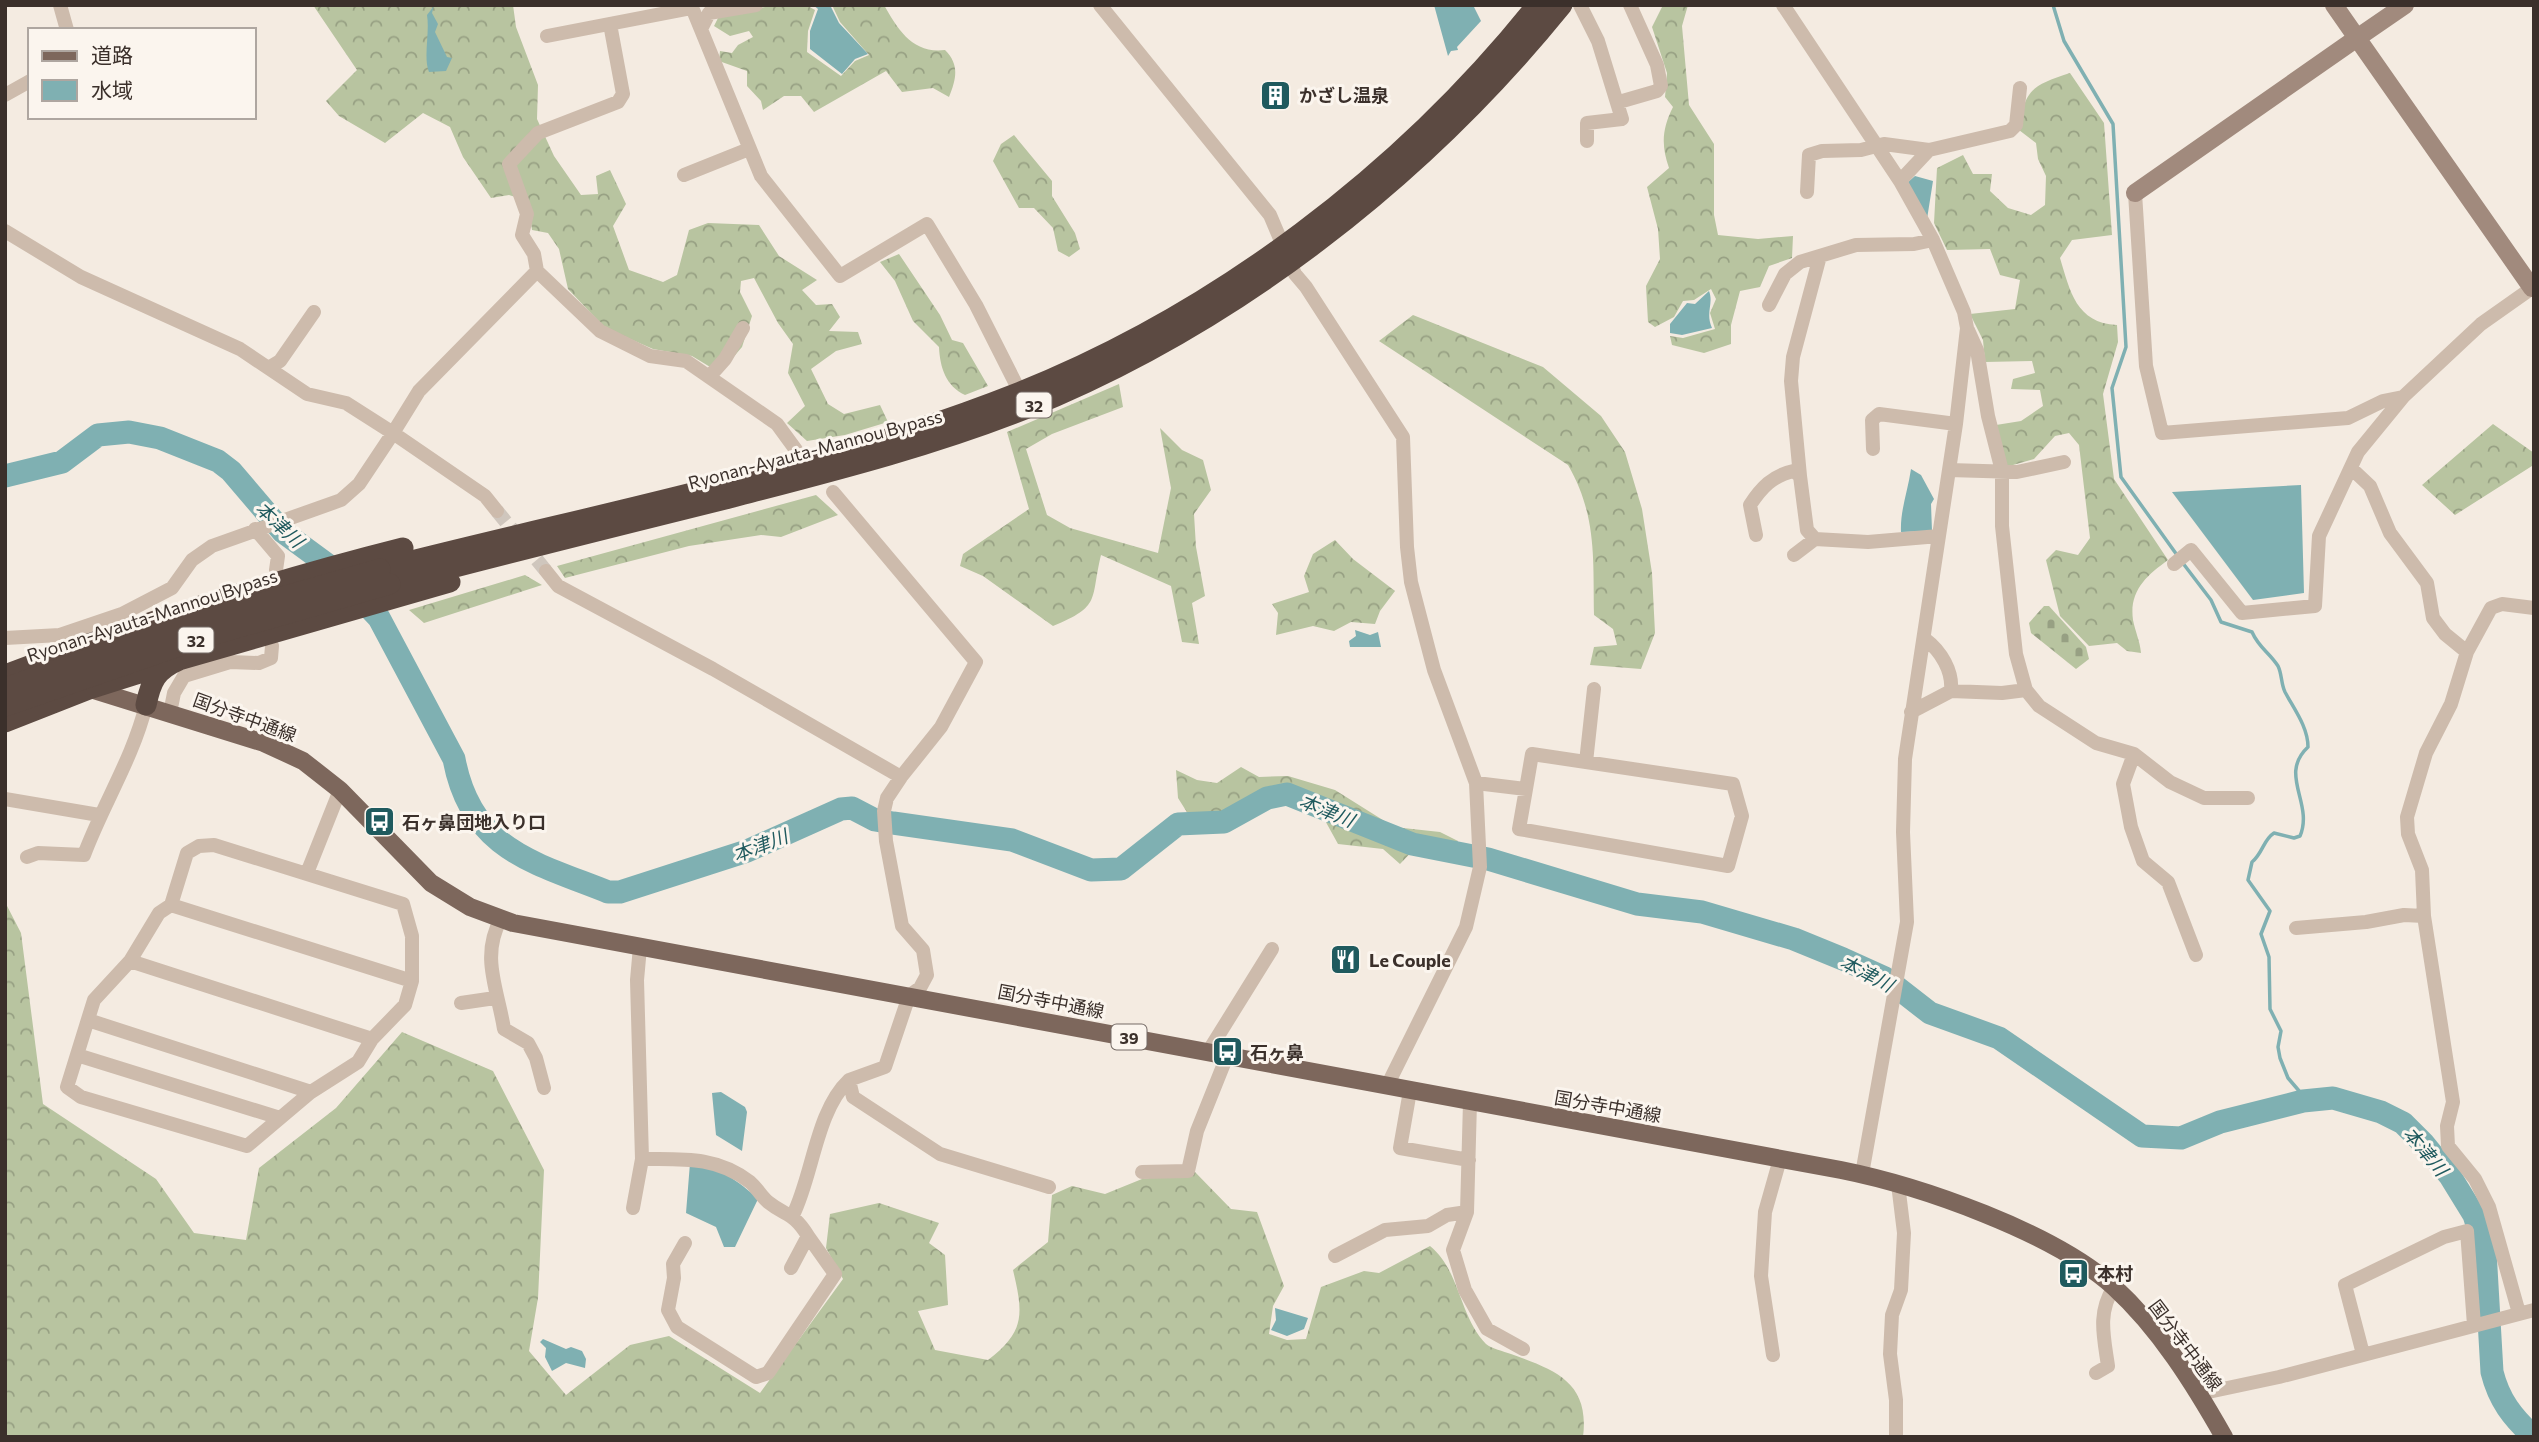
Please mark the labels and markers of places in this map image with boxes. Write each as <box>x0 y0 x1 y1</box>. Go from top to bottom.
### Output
building icon: かざし温泉 <box>1259 78 1293 112</box>
place label: かざし温泉 <box>1299 84 1389 106</box>
bus stop icon: 石ヶ鼻団地入り口 <box>362 805 396 839</box>
place label: 石ヶ鼻団地入り口 <box>402 811 546 833</box>
restaurant icon: Le Couple <box>1329 943 1363 977</box>
place label: Le Couple <box>1369 949 1451 971</box>
bus stop icon: 石ヶ鼻 <box>1210 1035 1244 1069</box>
place label: 石ヶ鼻 <box>1250 1041 1304 1063</box>
bus stop icon: 本村 <box>2057 1256 2091 1290</box>
place label: 本村 <box>2097 1262 2133 1284</box>

